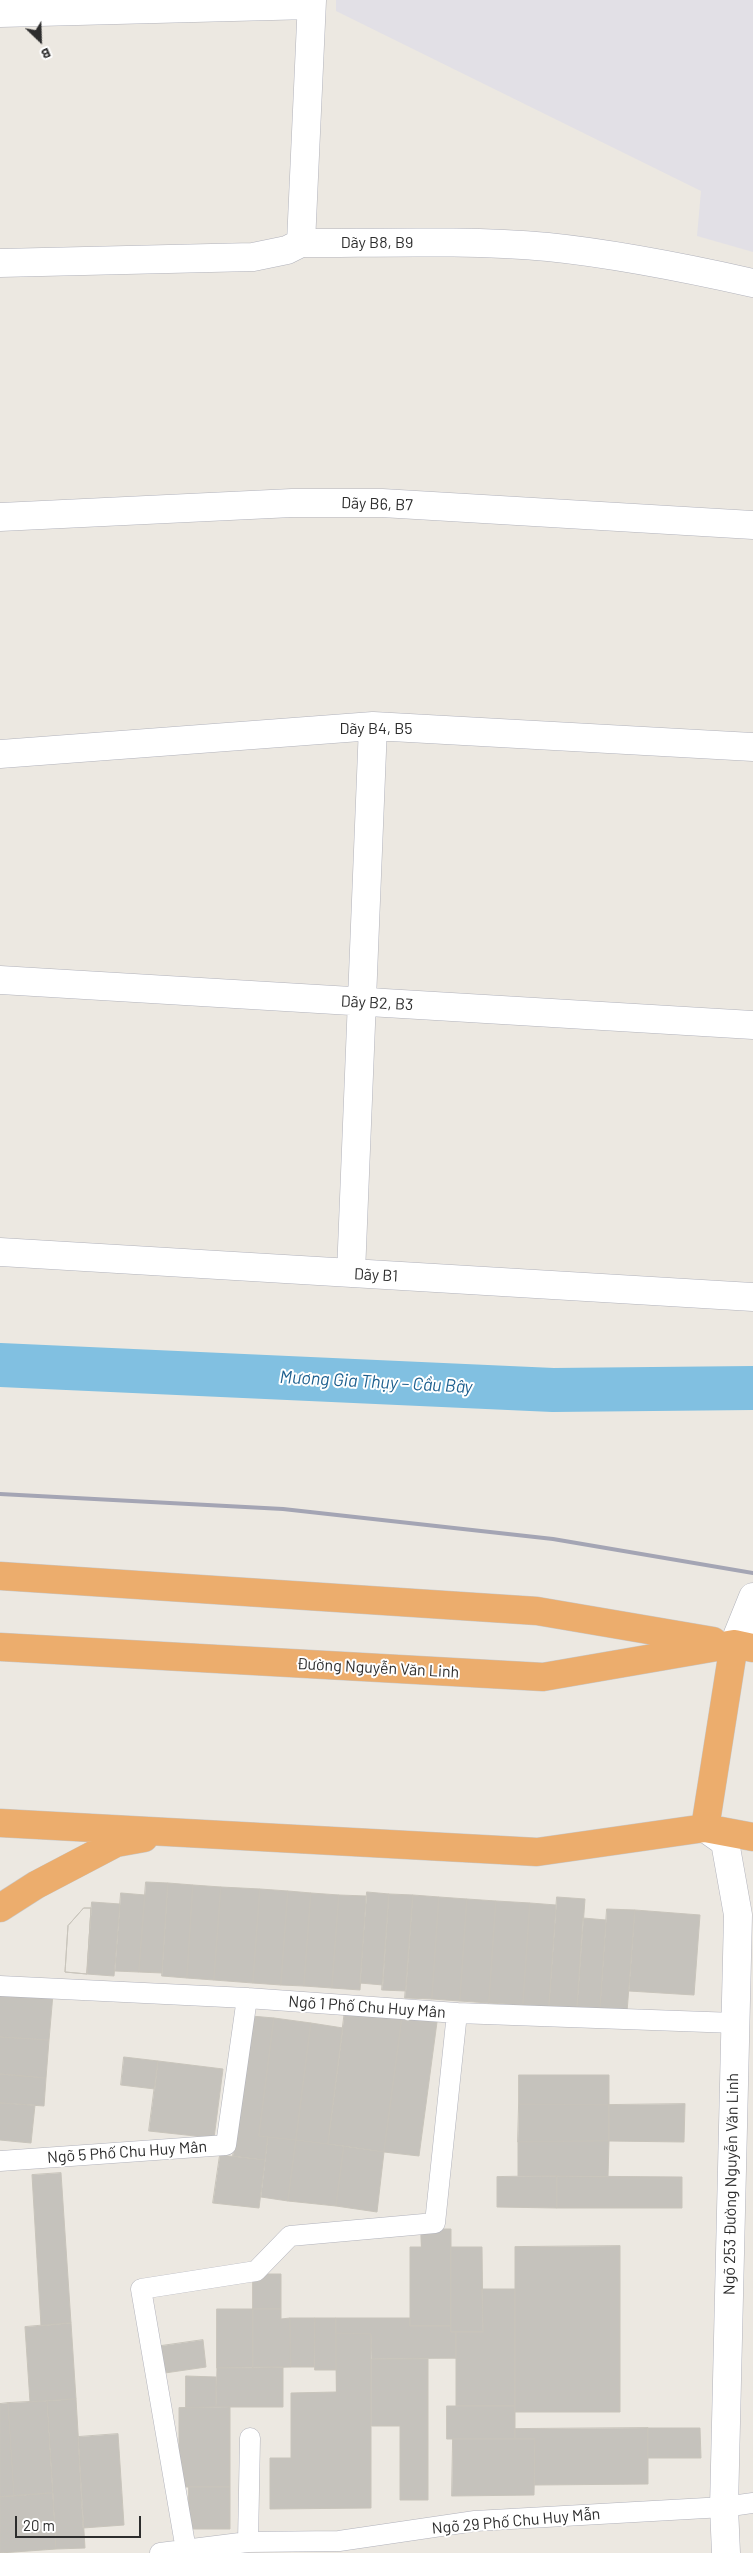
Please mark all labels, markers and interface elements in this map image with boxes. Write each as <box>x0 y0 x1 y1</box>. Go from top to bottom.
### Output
north arrow <box>15 15 65 65</box>
text: B <box>39 45 54 64</box>
street label: Dãy B8, B9 <box>341 233 413 253</box>
street label: Dãy B6, B7 <box>341 493 413 515</box>
street label: Dãy B4, B5 <box>340 719 412 739</box>
street label: Dãy B2, B3 <box>340 992 414 1014</box>
street label: Dãy B1 <box>354 1264 398 1286</box>
water label: Mương Gia Thụy – Cầu Bây <box>279 1366 473 1398</box>
street label: Đường Nguyễn Văn Linh <box>296 1654 460 1682</box>
street label: Ngõ 1 Phố Chu Huy Mân <box>288 1992 446 2022</box>
street label: Ngõ 253 Đường Nguyễn Văn Linh <box>719 2073 743 2295</box>
street label: Ngõ 5 Phố Chu Huy Mân <box>46 2137 208 2167</box>
street label: Ngõ 29 Phố Chu Huy Mẫn <box>431 2504 601 2538</box>
scale bar <box>18 2506 144 2538</box>
text: 20 m <box>23 2516 55 2534</box>

